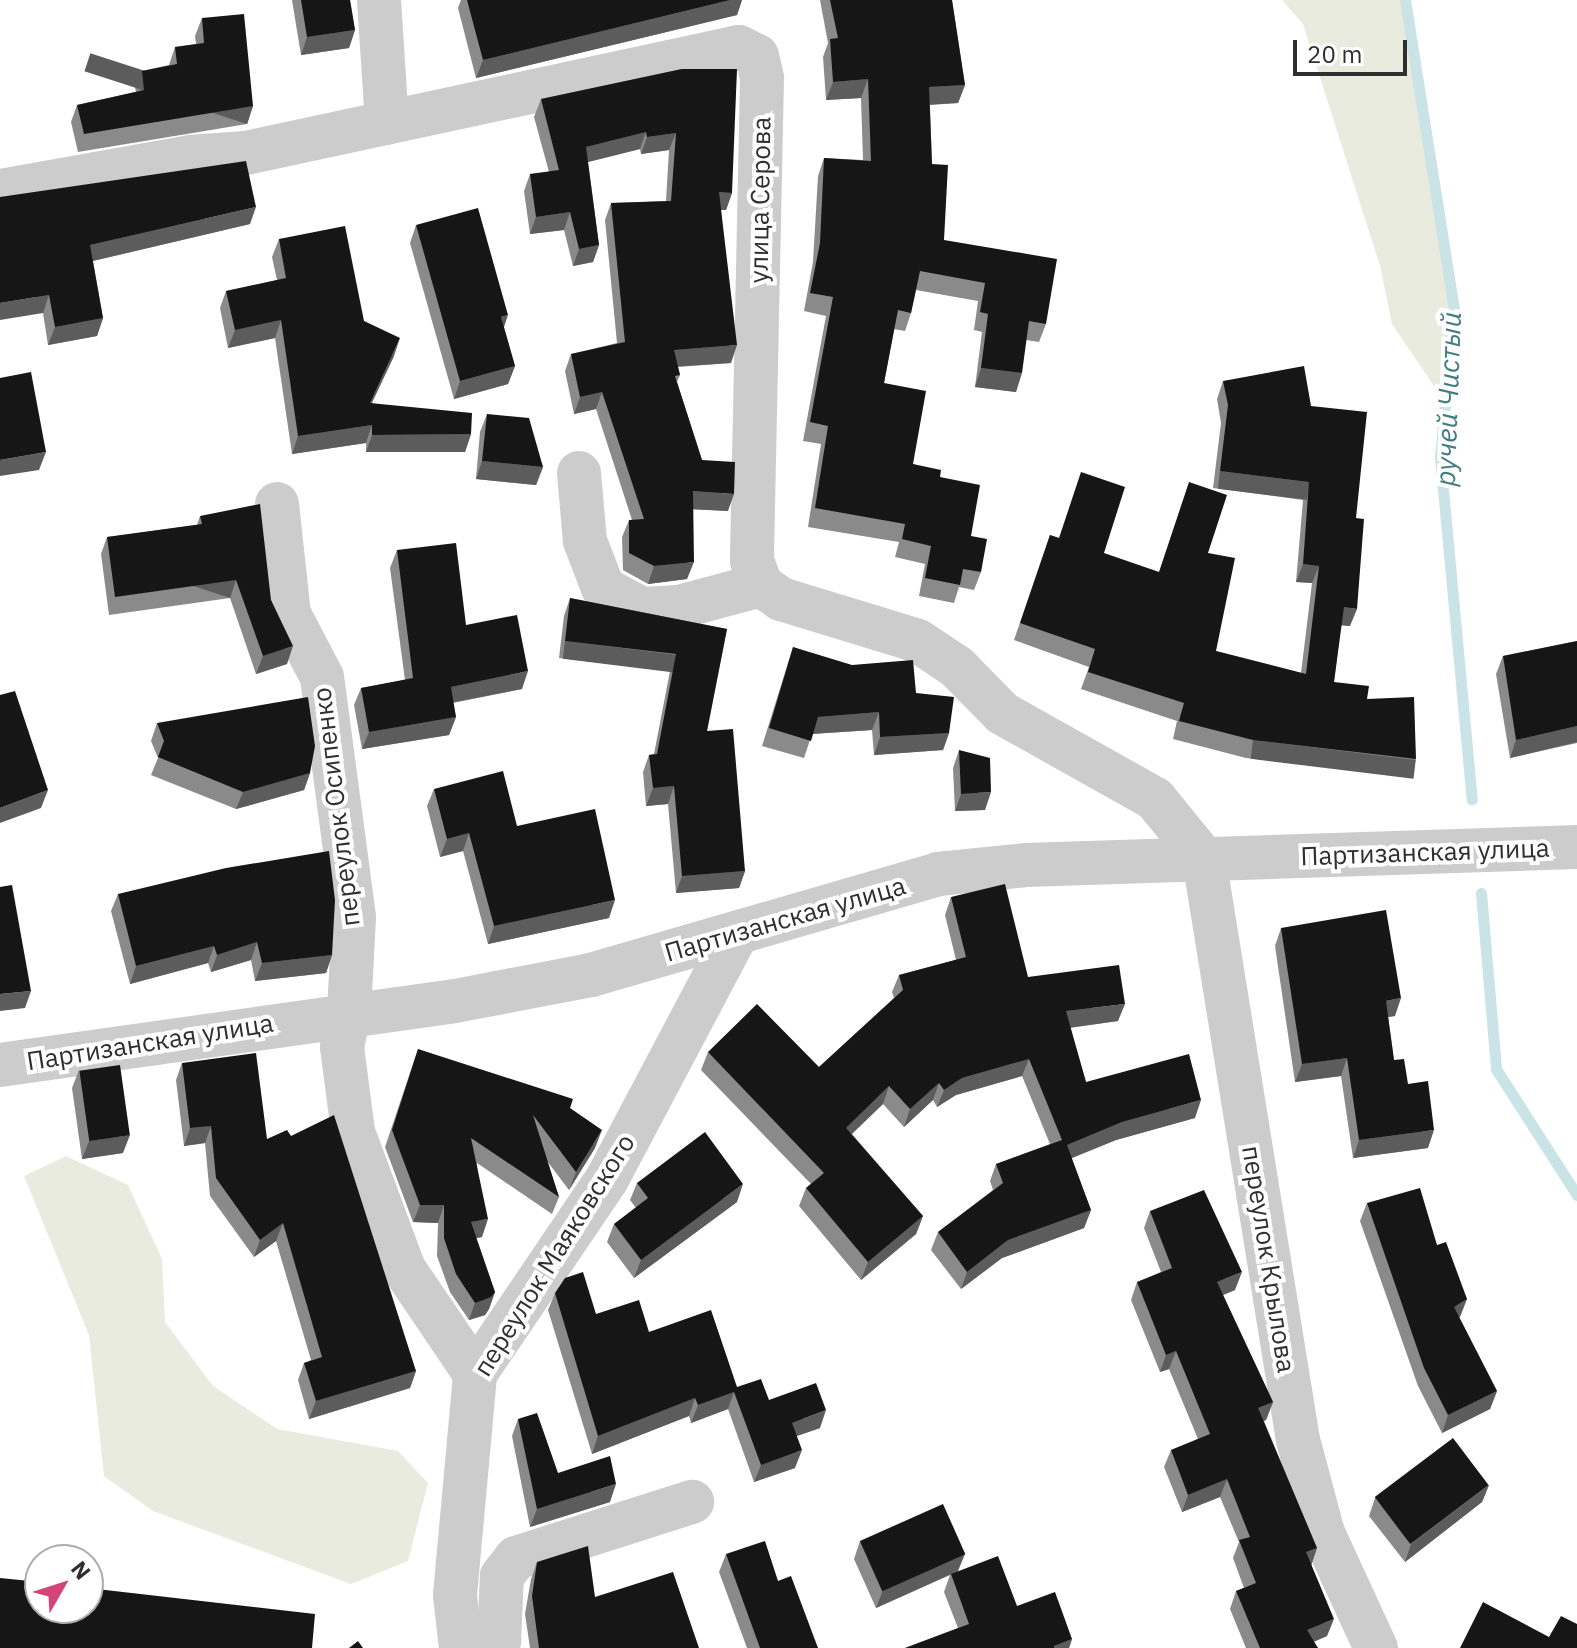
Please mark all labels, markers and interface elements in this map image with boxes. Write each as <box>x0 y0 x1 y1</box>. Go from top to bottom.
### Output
scale bar <box>1297 24 1411 74</box>
text: 20 m <box>1307 38 1362 70</box>
street label: улица Серова <box>743 117 777 283</box>
water label: ручей Чистый <box>1428 311 1468 487</box>
street label: переулок Осипенко <box>306 686 366 928</box>
street label: Партизанская улица <box>1300 832 1550 872</box>
street label: Партизанская улица <box>661 870 909 968</box>
street label: Партизанская улица <box>24 1007 276 1077</box>
street label: переулок Маяковского <box>467 1128 641 1382</box>
street label: переулок Крылова <box>1236 1143 1302 1375</box>
north arrow <box>24 1544 104 1624</box>
text: N <box>65 1555 98 1585</box>

